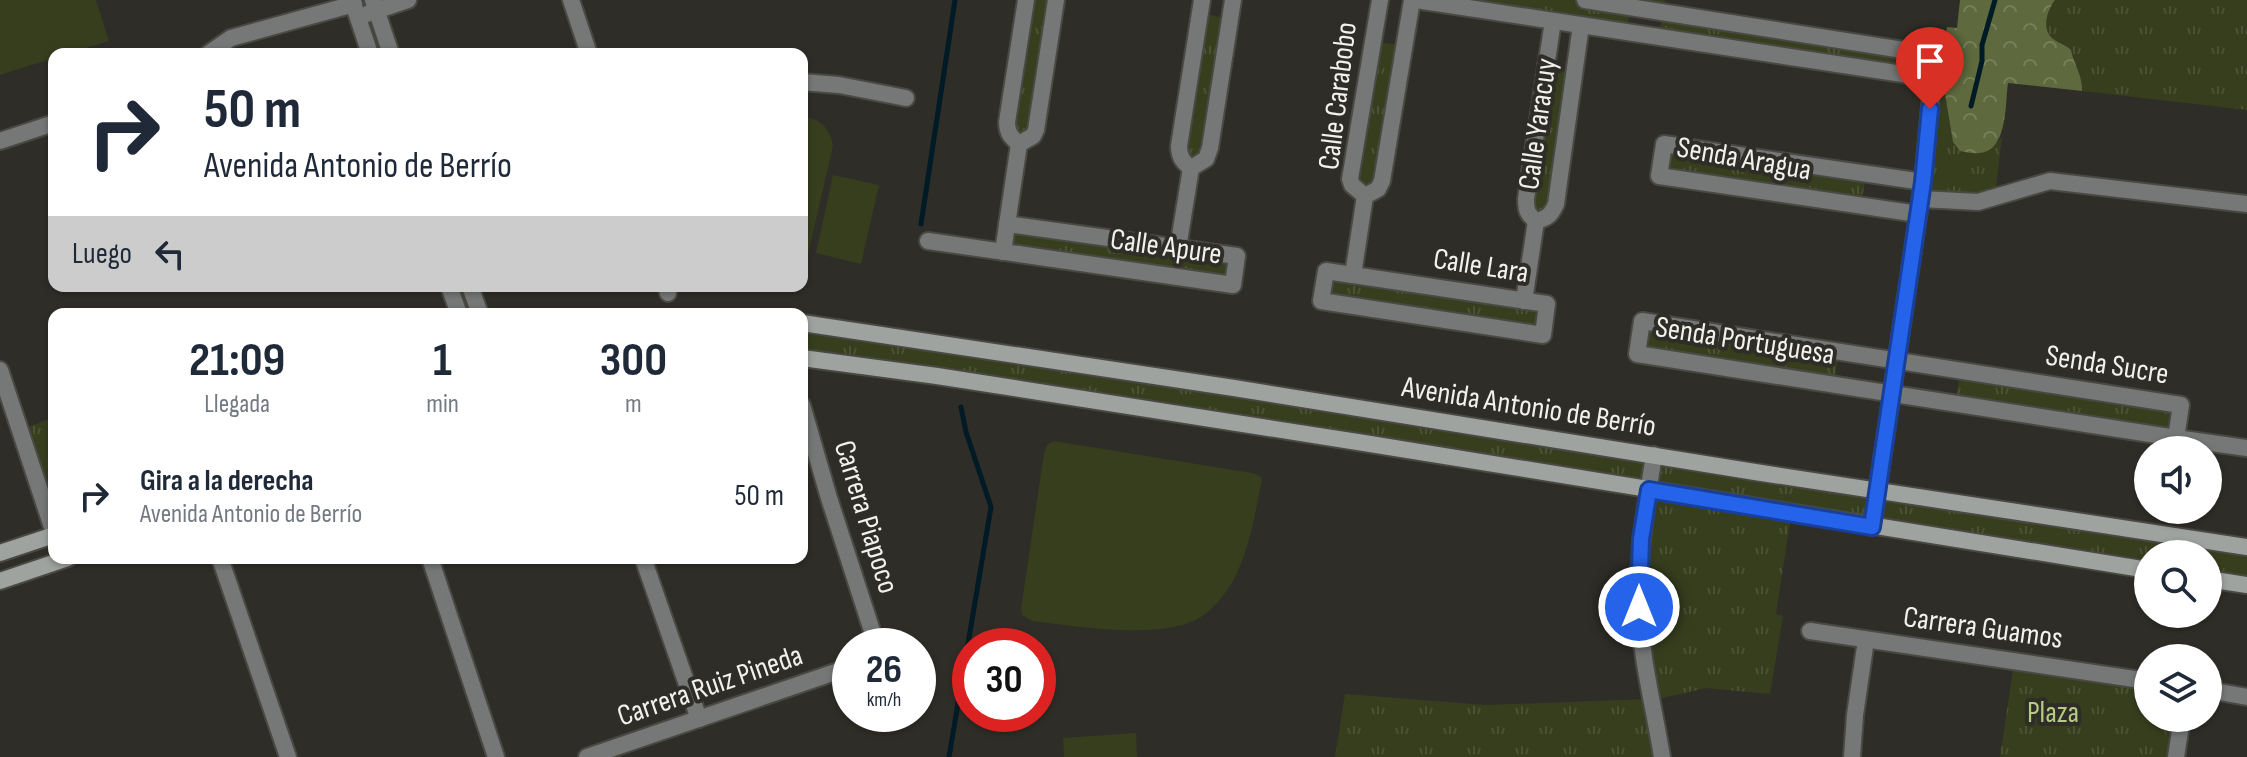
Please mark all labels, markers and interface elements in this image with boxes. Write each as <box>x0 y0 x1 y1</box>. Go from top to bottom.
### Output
street label: Calle Carabobo <box>1311 20 1365 172</box>
pin <box>1896 27 1964 109</box>
icon: arrive <box>1908 39 1952 83</box>
street label: Calle Yaracuy <box>1511 56 1565 192</box>
text: 50 m <box>204 77 301 144</box>
icon: right <box>72 80 176 184</box>
street label: Senda Aragua <box>1674 129 1814 189</box>
text: Avenida Antonio de Berrío <box>204 145 512 188</box>
street label: Calle Apure <box>1108 221 1224 273</box>
icon: left <box>148 232 192 276</box>
text: Luego <box>72 236 132 272</box>
street label: Calle Lara <box>1431 241 1531 291</box>
street label: Senda Portuguesa <box>1653 309 1837 373</box>
text: 21:09 <box>189 332 285 389</box>
text: 1 <box>433 332 452 389</box>
text: 300 <box>600 332 667 389</box>
street label: Senda Sucre <box>2043 338 2171 392</box>
street label: Avenida Antonio de Berrío <box>1398 369 1659 445</box>
text: Llegada <box>204 389 270 420</box>
text: min <box>426 389 459 420</box>
text: m <box>625 389 642 420</box>
street label: Carrera Piapoco <box>826 436 906 598</box>
map controls <box>2134 436 2222 732</box>
button: sound <box>2134 436 2222 524</box>
text: Gira a la derecha <box>140 463 314 499</box>
icon: right <box>72 474 116 518</box>
text: 50 m <box>735 478 784 514</box>
text: Avenida Antonio de Berrío <box>140 499 362 530</box>
button: search <box>2134 540 2222 628</box>
position arrow <box>1597 565 1681 649</box>
street label: Carrera Guamos <box>1901 599 2065 657</box>
speed limit sign: 30 <box>952 628 1056 732</box>
street label: Carrera Ruiz Pineda <box>613 637 807 735</box>
button: layers <box>2134 644 2222 732</box>
text: 26 <box>866 646 902 694</box>
text: km/h <box>867 688 901 712</box>
park label: Plaza <box>2027 695 2079 731</box>

